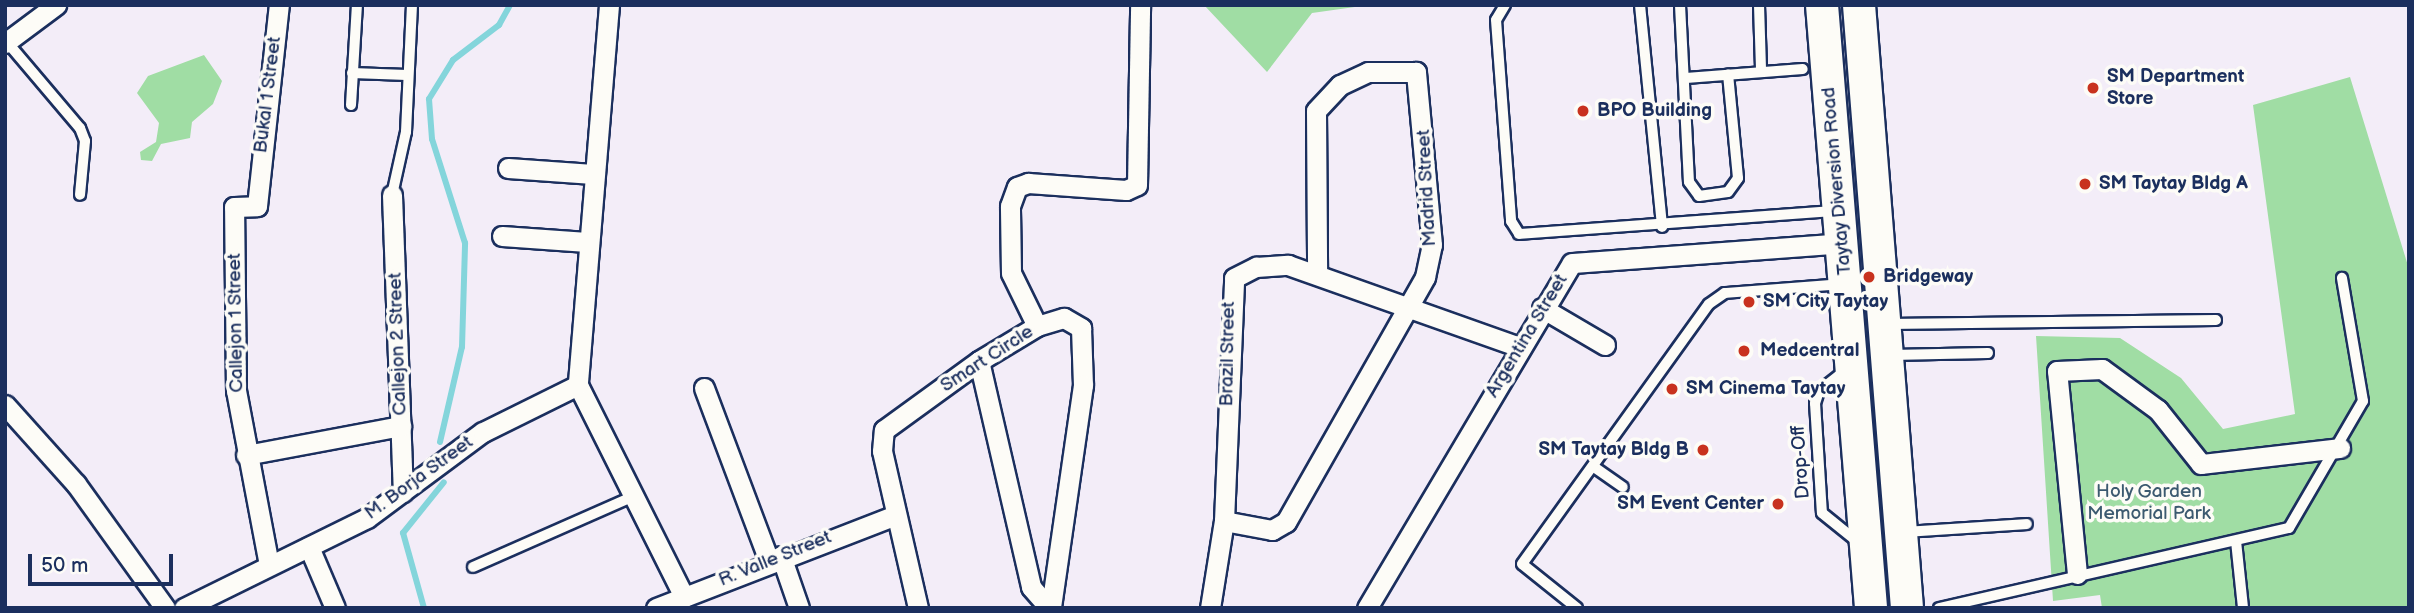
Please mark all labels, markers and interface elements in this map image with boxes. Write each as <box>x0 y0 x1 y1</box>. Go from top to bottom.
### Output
street label: Bukal 1 Street <box>250 35 286 155</box>
place label: SM Department Store <box>2107 66 2244 110</box>
marker: SM Department Store <box>2085 80 2101 96</box>
street label: Taytay Diversion Road <box>1817 86 1857 276</box>
place label: BPO Building <box>1597 100 1712 122</box>
marker: BPO Building <box>1575 103 1591 119</box>
street label: Madrid Street <box>1413 129 1441 247</box>
place label: SM Taytay Bldg A <box>2099 173 2248 195</box>
marker: SM Taytay Bldg A <box>2077 176 2093 192</box>
street label: Callejon 1 Street <box>223 253 249 393</box>
place label: Bridgeway <box>1883 266 1973 288</box>
marker: Bridgeway <box>1861 269 1877 285</box>
street label: Argentina Street <box>1481 270 1573 402</box>
street label: Callejon 2 Street <box>384 272 412 416</box>
place label: SM City Taytay <box>1763 291 1889 313</box>
marker: SM City Taytay <box>1741 294 1757 310</box>
street label: Brazil Street <box>1216 301 1240 407</box>
street label: Smart Circle <box>936 321 1038 397</box>
place label: Medcentral <box>1760 340 1859 362</box>
marker: Medcentral <box>1734 341 1754 361</box>
place label: SM Cinema Taytay <box>1686 378 1845 400</box>
marker: SM Cinema Taytay <box>1664 381 1680 397</box>
street label: Drop-Off <box>1787 424 1815 500</box>
street label: M. Borja Street <box>360 431 478 525</box>
place label: SM Taytay Bldg B <box>1538 439 1689 461</box>
marker: SM Taytay Bldg B <box>1695 442 1711 458</box>
park label: Holy Garden Memorial Park <box>2087 481 2211 525</box>
place label: SM Event Center <box>1617 493 1764 515</box>
marker: SM Event Center <box>1770 496 1786 512</box>
street label: R. Valle Street <box>715 526 835 592</box>
scale bar <box>32 540 177 584</box>
text: 50 m <box>41 553 88 578</box>

